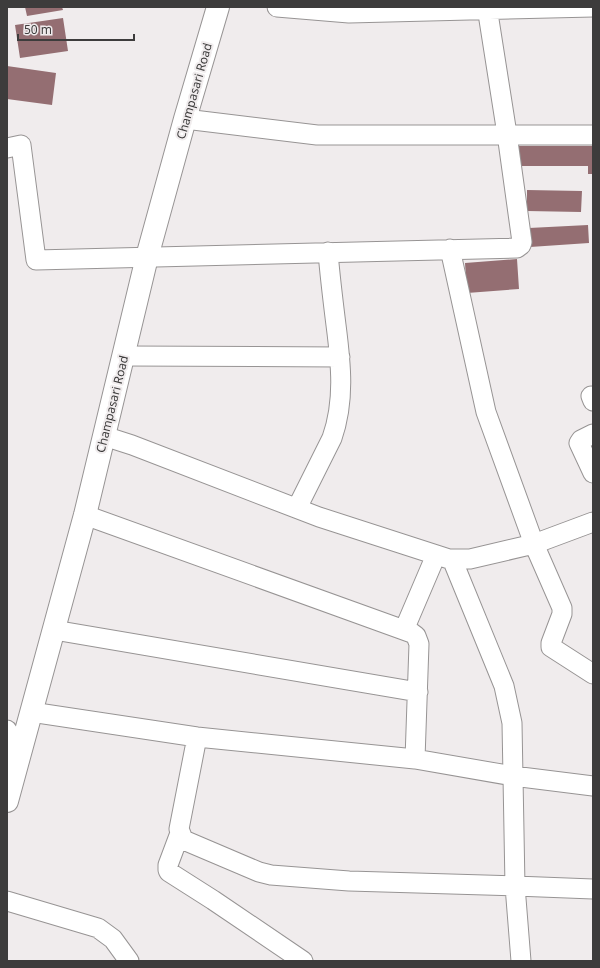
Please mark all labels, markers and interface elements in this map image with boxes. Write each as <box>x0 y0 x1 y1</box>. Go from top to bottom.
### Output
scale bar <box>18 16 134 42</box>
text: 50 m <box>24 21 52 38</box>
street label: Champasari Road <box>172 41 216 141</box>
street label: Champasari Road <box>92 354 132 454</box>

